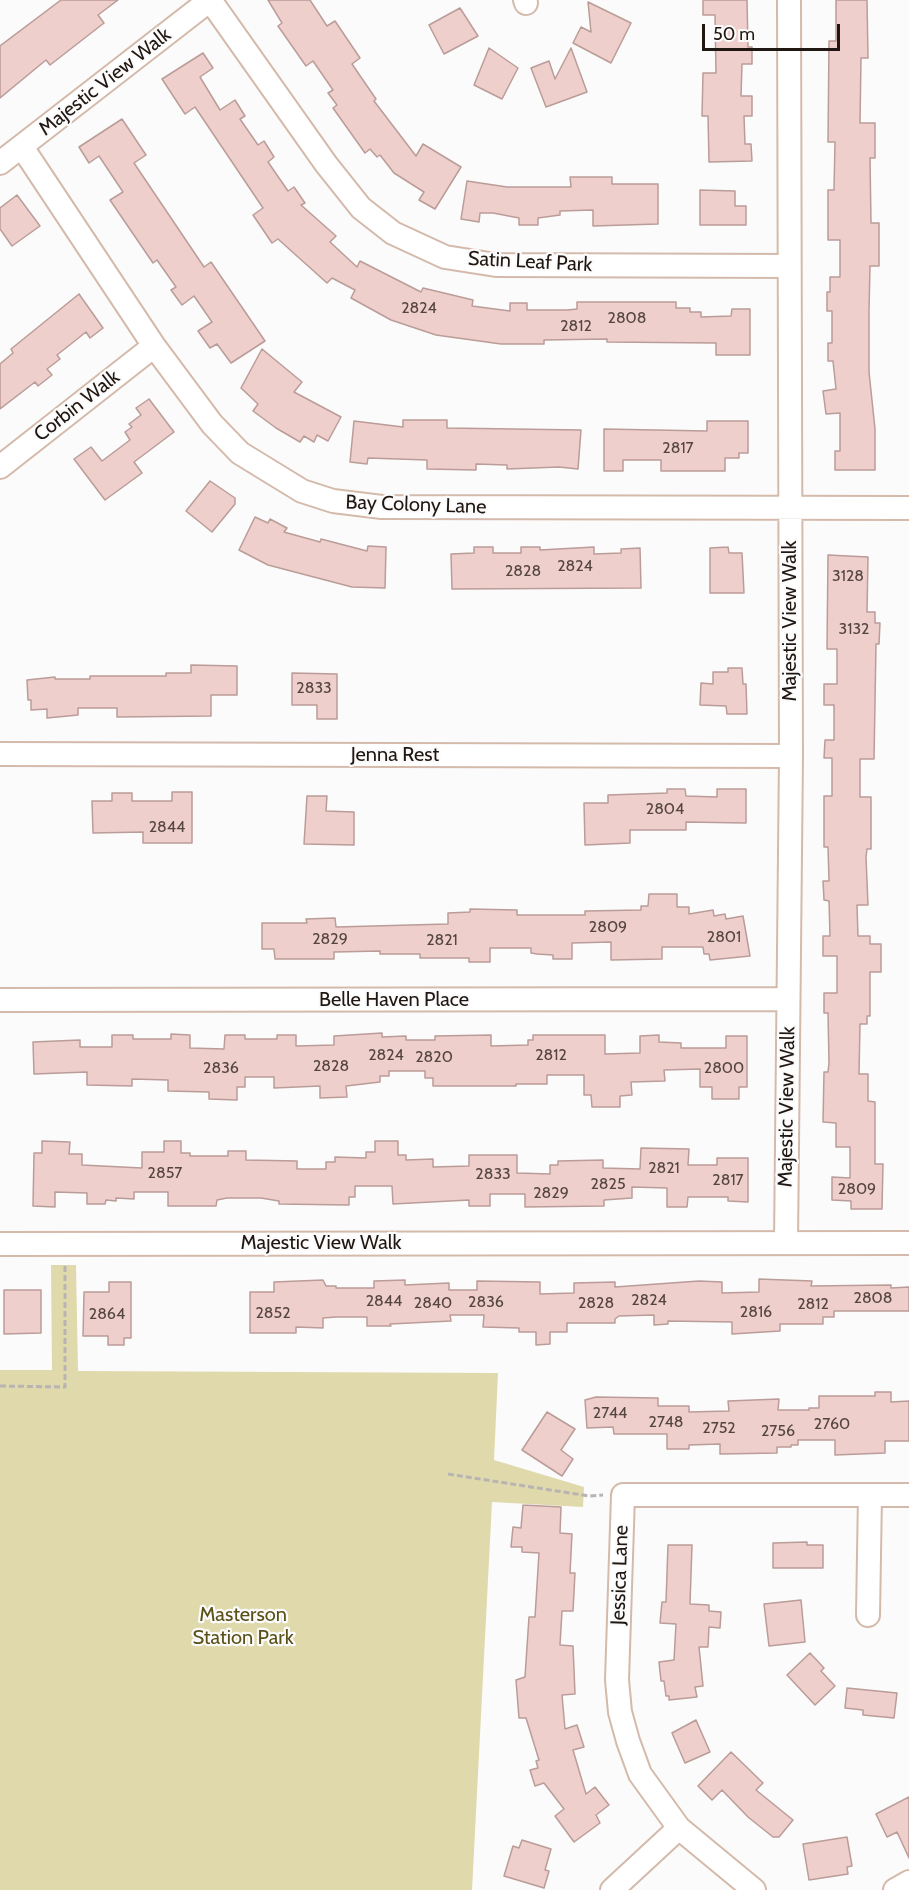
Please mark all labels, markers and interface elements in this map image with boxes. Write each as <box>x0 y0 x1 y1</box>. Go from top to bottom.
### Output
scale bar <box>705 12 843 50</box>
street label: Majestic View Walk <box>34 23 176 141</box>
text: 50 m <box>713 23 755 45</box>
street label: Satin Leaf Park <box>467 247 593 277</box>
house number: 2824 <box>401 298 437 318</box>
house number: 2808 <box>608 308 646 328</box>
house number: 2812 <box>560 316 592 336</box>
street label: Corbin Walk <box>30 365 124 447</box>
house number: 2817 <box>662 438 694 458</box>
street label: Bay Colony Lane <box>345 491 487 519</box>
street label: Majestic View Walk <box>778 541 802 701</box>
house number: 2824 <box>557 556 593 576</box>
house number: 2828 <box>505 561 541 581</box>
house number: 3128 <box>832 566 864 586</box>
house number: 3132 <box>839 619 869 639</box>
house number: 2833 <box>296 678 332 698</box>
street label: Jenna Rest <box>351 743 439 767</box>
house number: 2804 <box>646 799 684 819</box>
house number: 2844 <box>149 817 185 837</box>
house number: 2809 <box>589 917 627 937</box>
house number: 2801 <box>707 927 741 947</box>
house number: 2829 <box>312 929 348 949</box>
house number: 2821 <box>426 930 458 950</box>
street label: Belle Haven Place <box>319 988 469 1012</box>
street label: Majestic View Walk <box>774 1026 800 1188</box>
house number: 2824 <box>368 1045 404 1065</box>
house number: 2812 <box>535 1045 567 1065</box>
house number: 2820 <box>415 1047 453 1067</box>
house number: 2828 <box>313 1056 349 1076</box>
house number: 2836 <box>203 1058 239 1078</box>
house number: 2800 <box>704 1058 744 1078</box>
house number: 2821 <box>648 1158 680 1178</box>
house number: 2857 <box>148 1163 182 1183</box>
house number: 2833 <box>475 1164 511 1184</box>
house number: 2817 <box>712 1170 744 1190</box>
house number: 2825 <box>590 1174 626 1194</box>
house number: 2809 <box>838 1179 876 1199</box>
house number: 2829 <box>533 1183 569 1203</box>
street label: Majestic View Walk <box>241 1231 401 1255</box>
house number: 2808 <box>854 1288 892 1308</box>
house number: 2824 <box>631 1290 667 1310</box>
house number: 2844 <box>366 1291 402 1311</box>
house number: 2836 <box>468 1292 504 1312</box>
house number: 2840 <box>414 1293 452 1313</box>
house number: 2828 <box>578 1293 614 1313</box>
house number: 2812 <box>797 1294 829 1314</box>
house number: 2816 <box>740 1302 772 1322</box>
house number: 2852 <box>255 1303 291 1323</box>
house number: 2864 <box>89 1304 125 1324</box>
house number: 2744 <box>593 1403 627 1423</box>
house number: 2748 <box>649 1412 683 1432</box>
house number: 2760 <box>814 1414 850 1434</box>
house number: 2752 <box>702 1418 736 1438</box>
house number: 2756 <box>761 1421 795 1441</box>
street label: Jessica Lane <box>606 1525 634 1625</box>
park label: Masterson Station Park <box>192 1603 294 1650</box>

